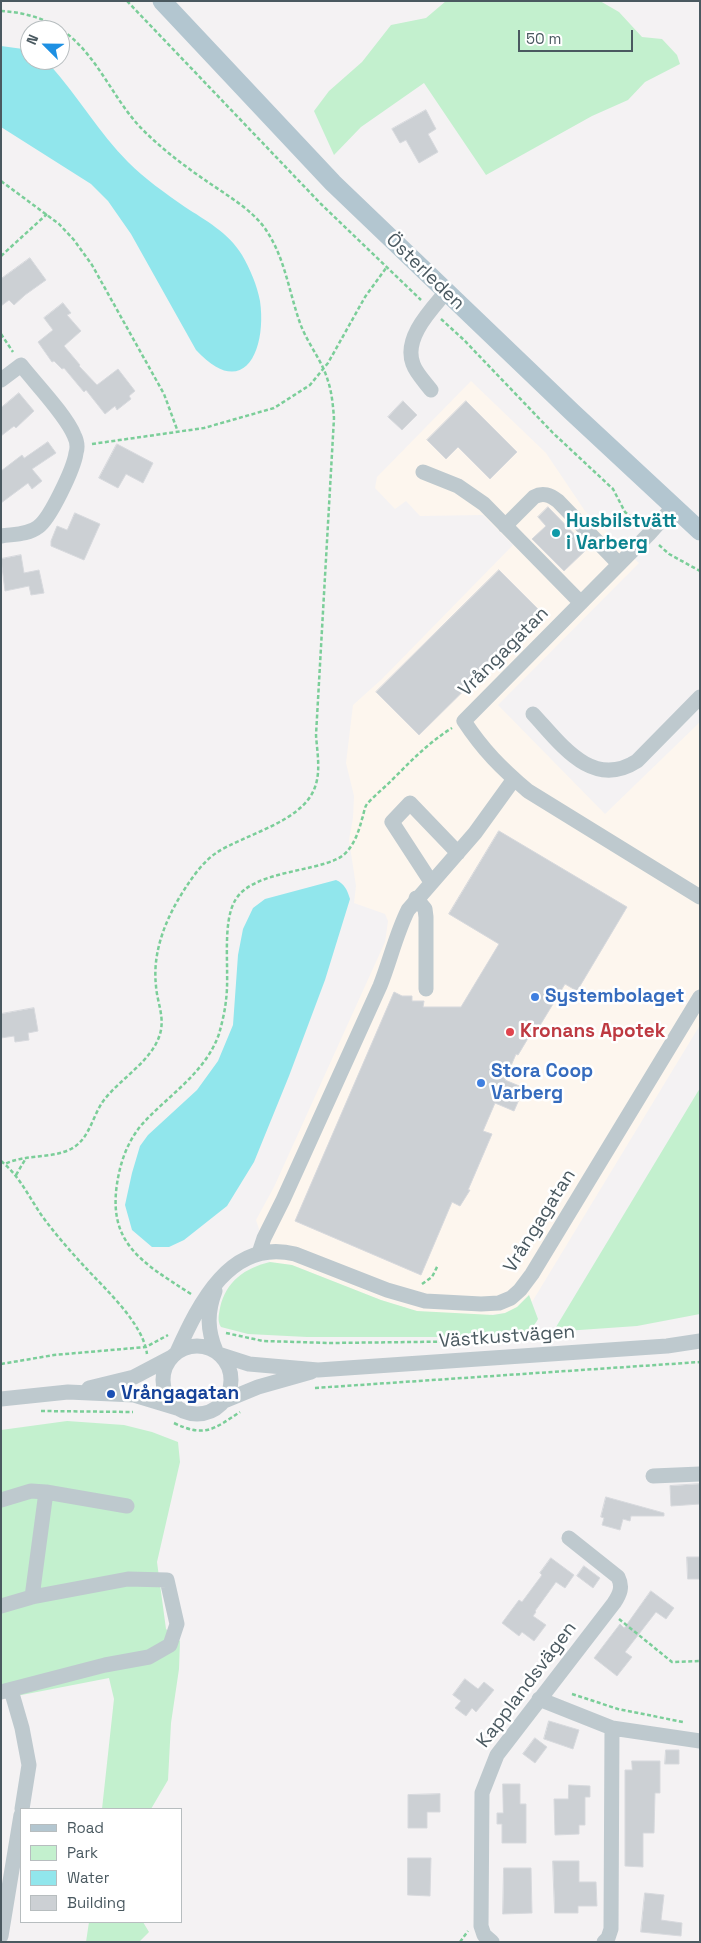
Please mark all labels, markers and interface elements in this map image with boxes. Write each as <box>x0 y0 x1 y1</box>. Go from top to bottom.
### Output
north arrow <box>20 20 70 70</box>
scale bar <box>521 20 636 52</box>
text: 50 m <box>526 29 561 48</box>
text: N <box>22 32 42 47</box>
street label: Österleden <box>381 229 469 315</box>
place label: Husbilstvätt i Varberg <box>566 511 677 555</box>
marker: Husbilstvätt i Varberg <box>550 527 562 539</box>
street label: Vrångagatan <box>454 602 554 702</box>
place label: Systembolaget <box>545 986 685 1008</box>
marker: Systembolaget <box>529 991 541 1003</box>
place label: Kronans Apotek <box>520 1021 665 1043</box>
marker: Kronans Apotek <box>504 1026 516 1038</box>
place label: Stora Coop Varberg <box>491 1061 593 1105</box>
marker: Stora Coop Varberg <box>475 1077 487 1089</box>
street label: Vrångagatan <box>499 1165 581 1277</box>
street label: Västkustvägen <box>438 1321 576 1353</box>
place label: Vrångagatan <box>121 1383 239 1405</box>
marker: Vrångagatan <box>105 1388 117 1400</box>
street label: Kapplandsvägen <box>472 1618 582 1752</box>
legend <box>20 1808 182 1923</box>
text: Road <box>67 1818 104 1837</box>
text: Park <box>67 1843 98 1862</box>
text: Water <box>67 1868 109 1887</box>
text: Building <box>67 1893 126 1912</box>

